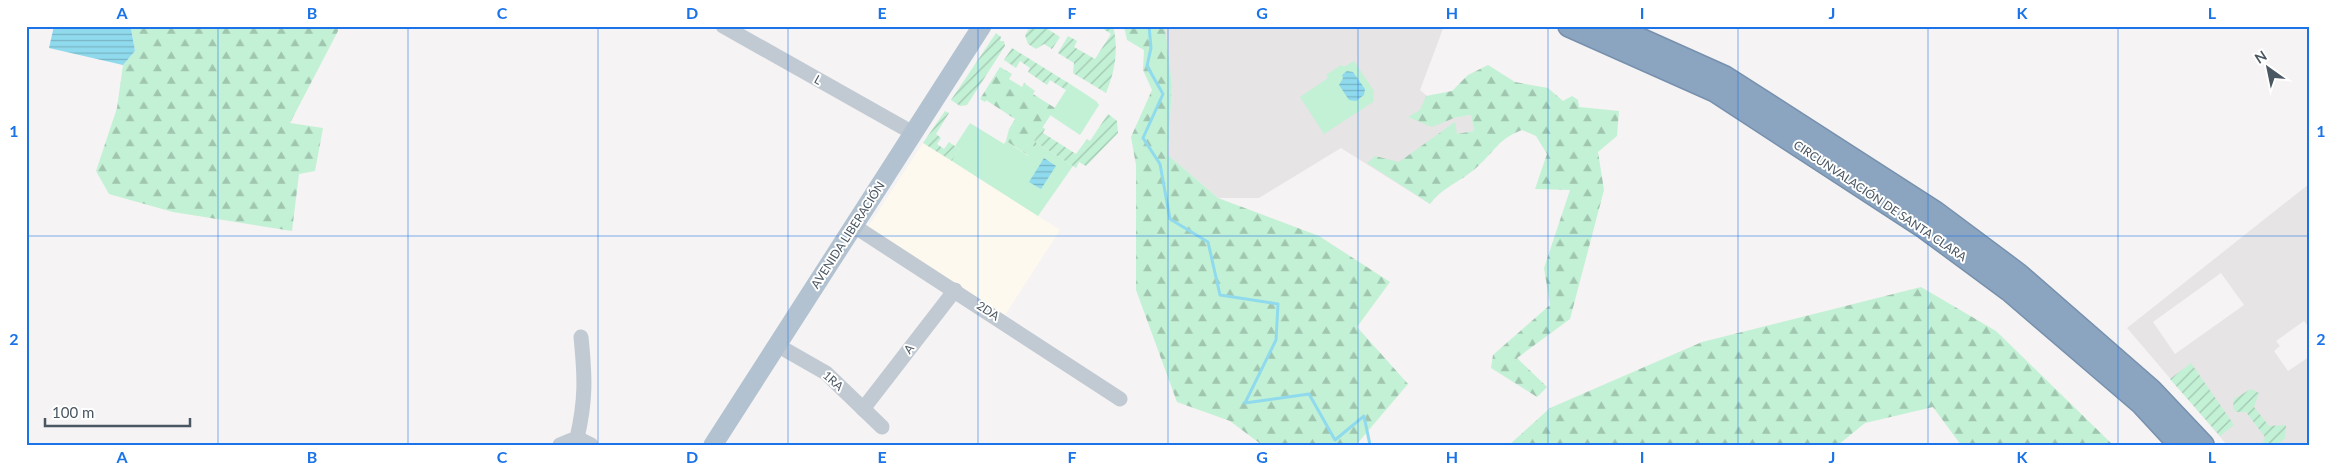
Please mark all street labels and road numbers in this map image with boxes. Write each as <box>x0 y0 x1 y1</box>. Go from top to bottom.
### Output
street label: L <box>812 72 825 88</box>
street label: CIRCUNVALACIÓN DE SANTA CLARA <box>1791 137 1970 265</box>
street label: AVENIDA LIBERACIÓN <box>807 178 888 291</box>
street label: 2DA <box>974 298 1003 324</box>
street label: A <box>900 340 918 357</box>
street label: 1RA <box>820 367 847 394</box>

